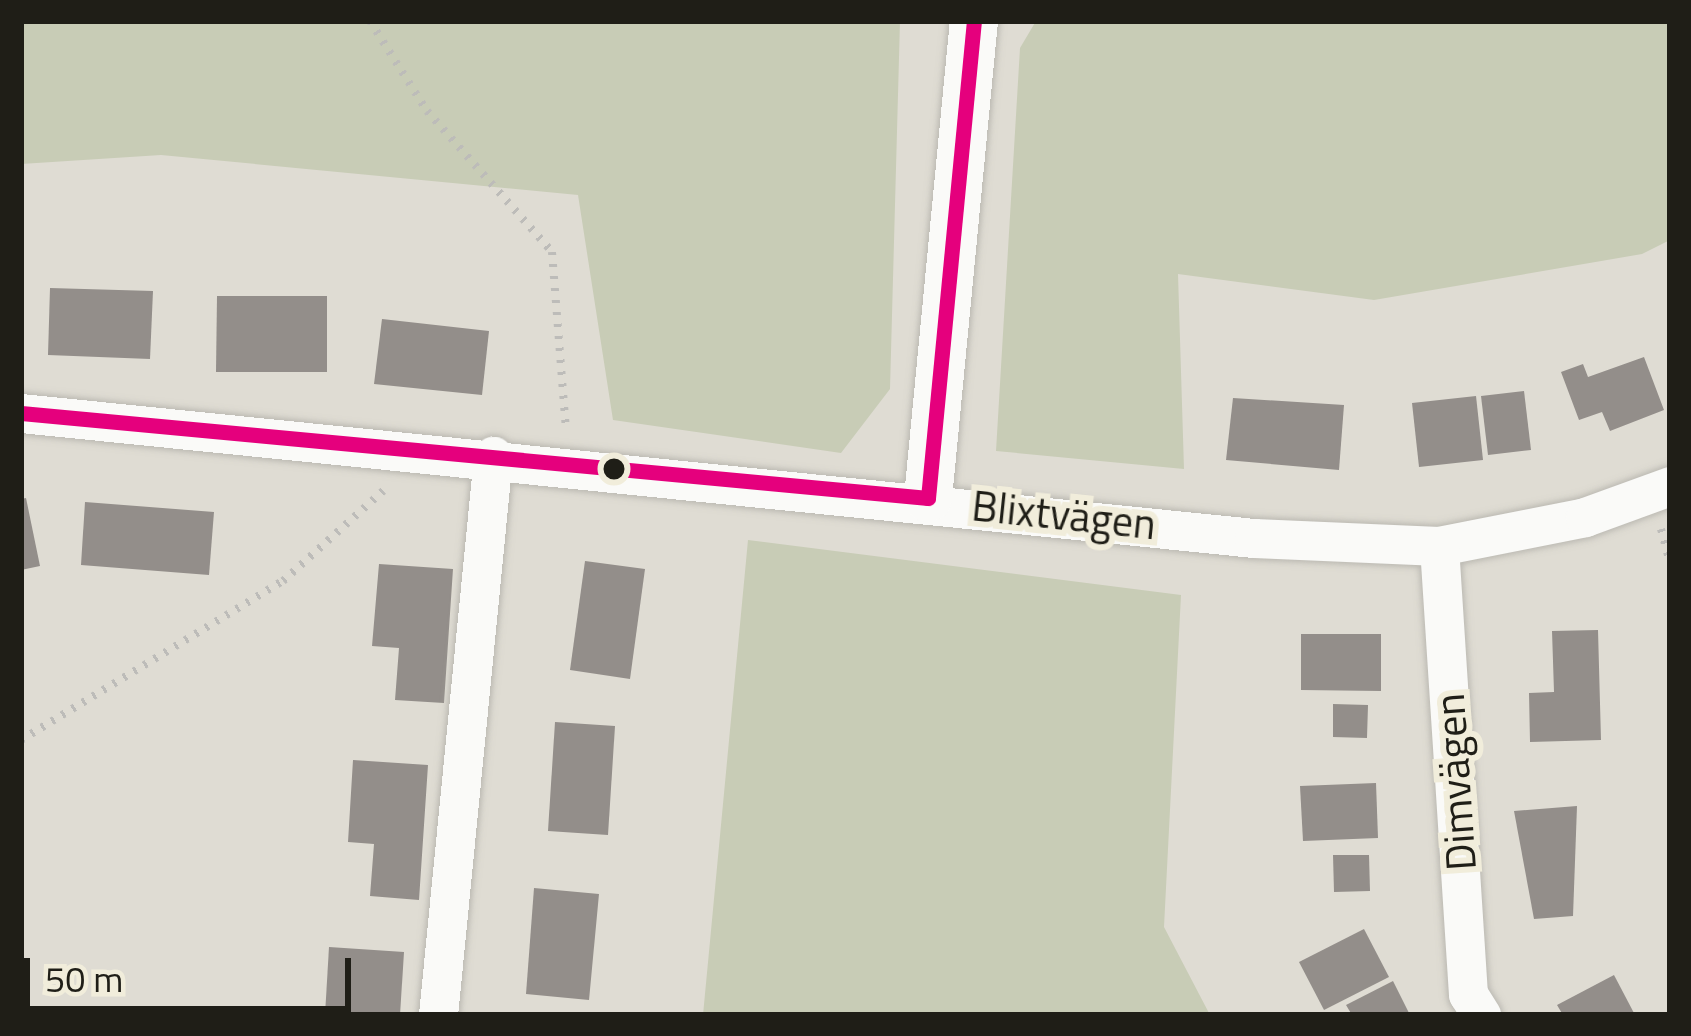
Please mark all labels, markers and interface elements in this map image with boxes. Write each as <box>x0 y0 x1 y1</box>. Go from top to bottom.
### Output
unlabelled marker <box>603 458 625 480</box>
street label: Blixtvägen <box>969 479 1159 549</box>
street label: Dimvägen <box>1423 692 1485 872</box>
scale bar <box>30 934 357 1008</box>
text: 50 m <box>45 951 123 1006</box>

